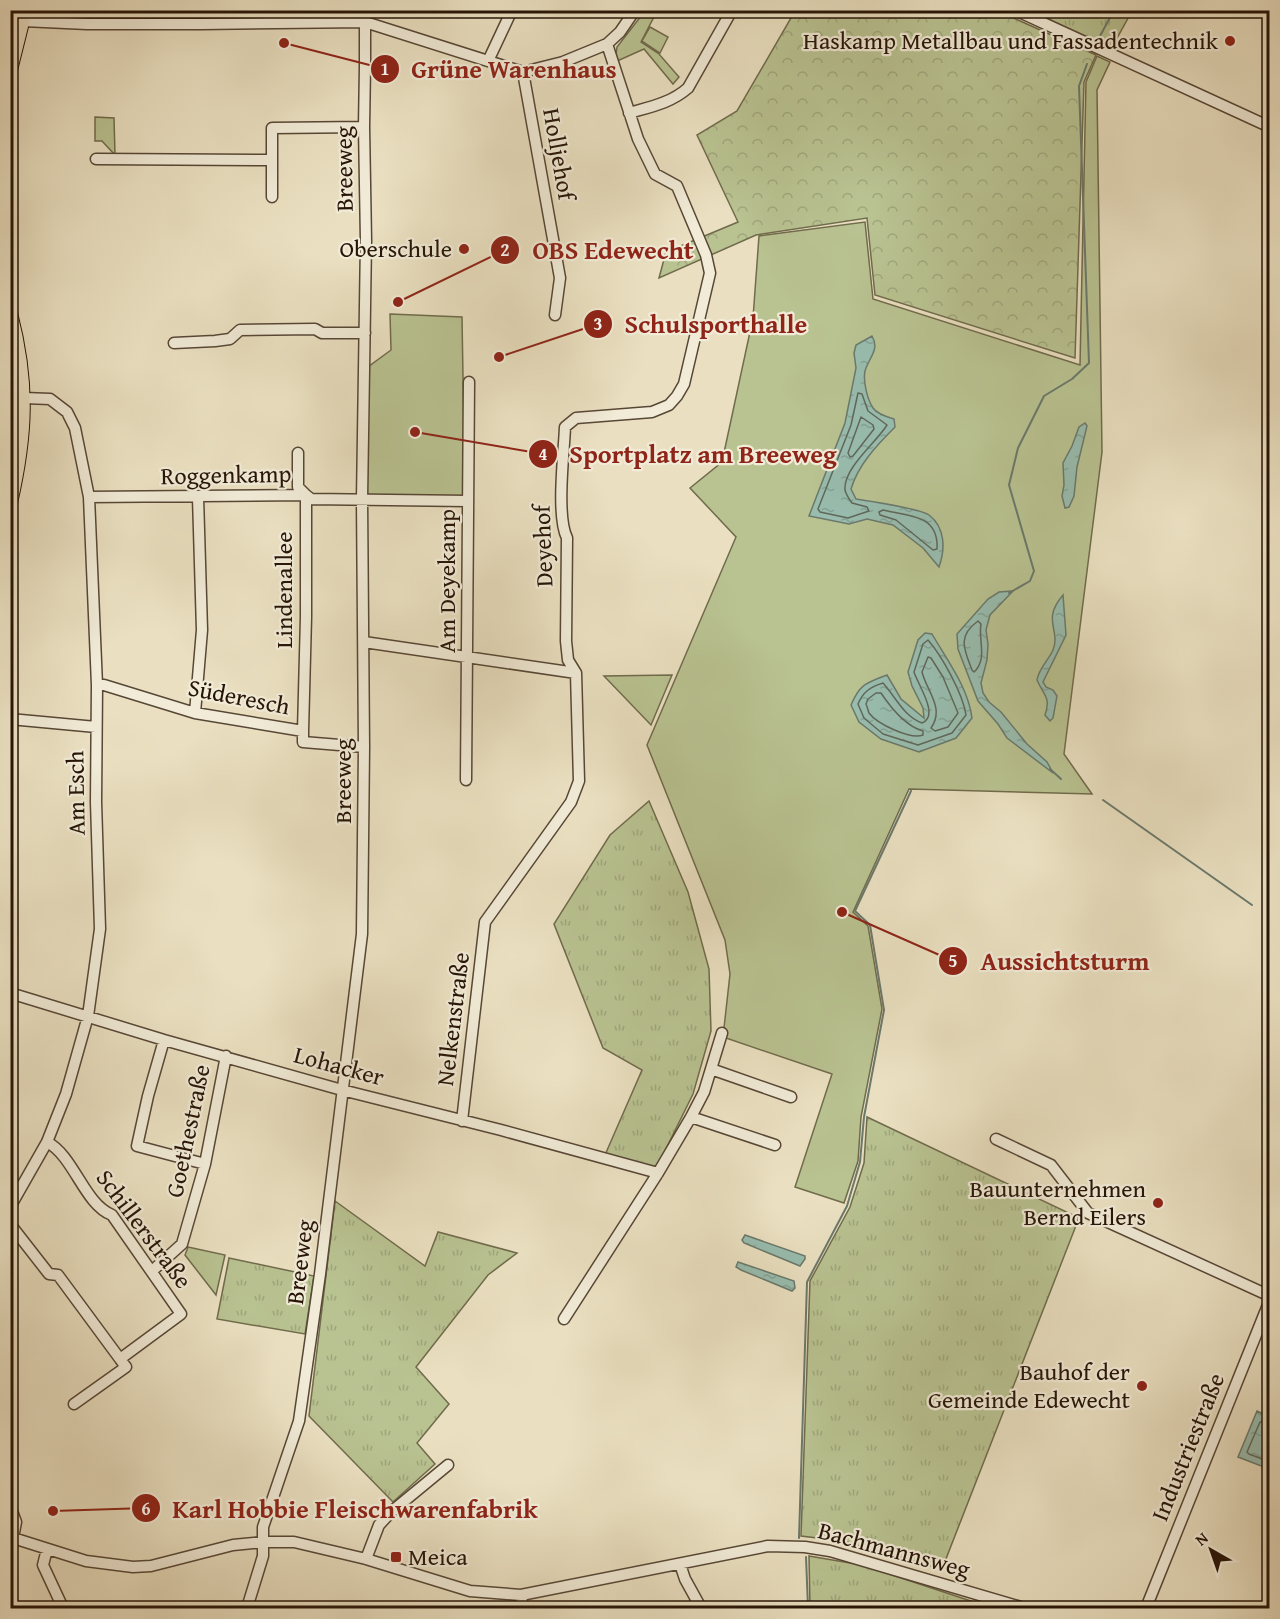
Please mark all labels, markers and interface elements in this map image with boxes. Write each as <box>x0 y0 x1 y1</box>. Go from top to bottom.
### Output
place label: Haskamp Metallbau und Fassadentechnik <box>803 23 1219 58</box>
marker: Haskamp Metallbau und Fassadentechnik <box>1223 34 1237 48</box>
callout: Grüne Warenhaus <box>370 47 629 91</box>
text: Grüne Warenhaus <box>411 49 617 88</box>
text: 1 <box>380 55 390 82</box>
street label: Holljehof <box>534 105 585 205</box>
street label: Breeweg <box>325 126 362 212</box>
callout: OBS Edewecht <box>490 228 705 272</box>
text: OBS Edewecht <box>532 230 694 269</box>
place label: Oberschule <box>340 231 452 266</box>
text: 2 <box>500 236 510 263</box>
marker: Oberschule <box>457 242 471 256</box>
callout: Schulsporthalle <box>583 302 820 346</box>
text: Schulsporthalle <box>625 304 808 343</box>
text: 3 <box>593 310 603 337</box>
callout: Sportplatz am Breeweg <box>528 432 849 476</box>
text: Sportplatz am Breeweg <box>569 434 837 473</box>
text: 4 <box>538 440 548 467</box>
street label: Roggenkamp <box>160 456 292 493</box>
street label: Deyehof <box>523 502 561 588</box>
street label: Am Deyekamp <box>429 509 464 653</box>
street label: Lindenallee <box>266 532 301 648</box>
street label: Süderesch <box>185 670 293 724</box>
street label: Breeweg <box>325 738 360 824</box>
street label: Am Esch <box>57 750 94 836</box>
callout: Aussichtsturm <box>938 939 1161 983</box>
text: Aussichtsturm <box>981 941 1150 980</box>
text: 5 <box>948 947 958 974</box>
street label: Nelkenstraße <box>427 950 478 1088</box>
street label: Lohacker <box>290 1037 388 1094</box>
street label: Goethestraße <box>156 1061 219 1201</box>
street label: Schillerstraße <box>88 1162 201 1296</box>
place label: Bauunternehmen Bernd Eilers <box>969 1171 1147 1234</box>
marker: Bauunternehmen Bernd Eilers <box>1151 1196 1165 1210</box>
street label: Breeweg <box>277 1217 322 1306</box>
place label: Bauhof der Gemeinde Edewecht <box>928 1354 1131 1417</box>
street label: Industriestraße <box>1142 1368 1233 1526</box>
marker: Bauhof der Gemeinde Edewecht <box>1135 1379 1149 1393</box>
callout: Karl Hobbie Fleischwarenfabrik <box>131 1486 550 1530</box>
text: Karl Hobbie Fleischwarenfabrik <box>172 1489 538 1528</box>
text: 6 <box>141 1495 151 1522</box>
street label: Bachmannsweg <box>814 1512 974 1587</box>
north arrow <box>1181 1520 1241 1580</box>
text: N <box>1190 1526 1213 1551</box>
place label: Meica <box>408 1539 468 1574</box>
marker: Meica <box>389 1550 403 1564</box>

